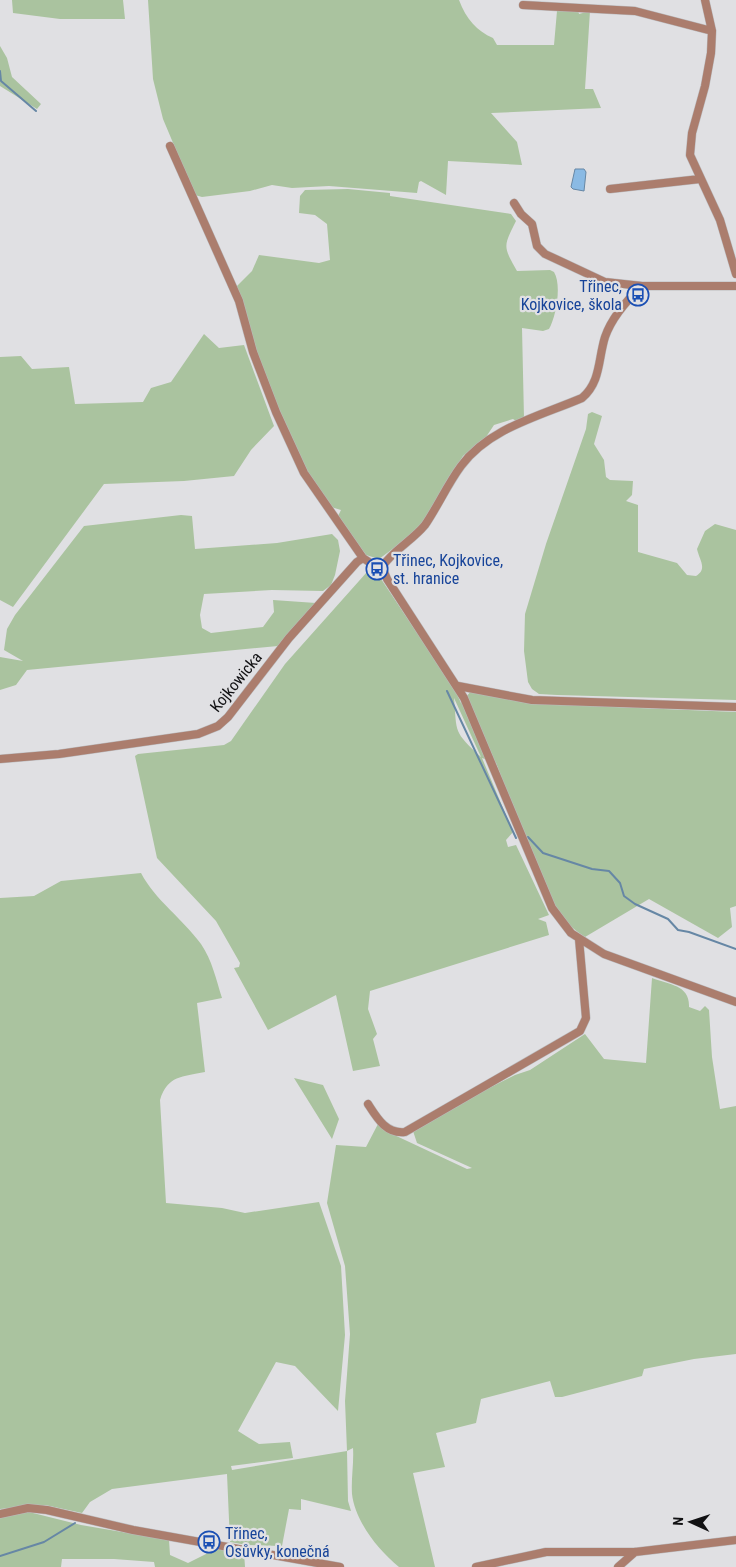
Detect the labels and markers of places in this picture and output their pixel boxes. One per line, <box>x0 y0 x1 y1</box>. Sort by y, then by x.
place label: Třinec, Kojkovice, škola <box>521 277 622 314</box>
bus stop icon: Třinec, Kojkovice, škola <box>626 283 650 307</box>
place label: Třinec, Kojkovice, st. hranice <box>393 551 503 588</box>
bus stop icon: Třinec, Kojkovice, st. hranice <box>365 557 389 581</box>
place label: Třinec, Osůvky, konečná <box>225 1524 330 1561</box>
bus stop icon: Třinec, Osůvky, konečná <box>197 1530 221 1554</box>

